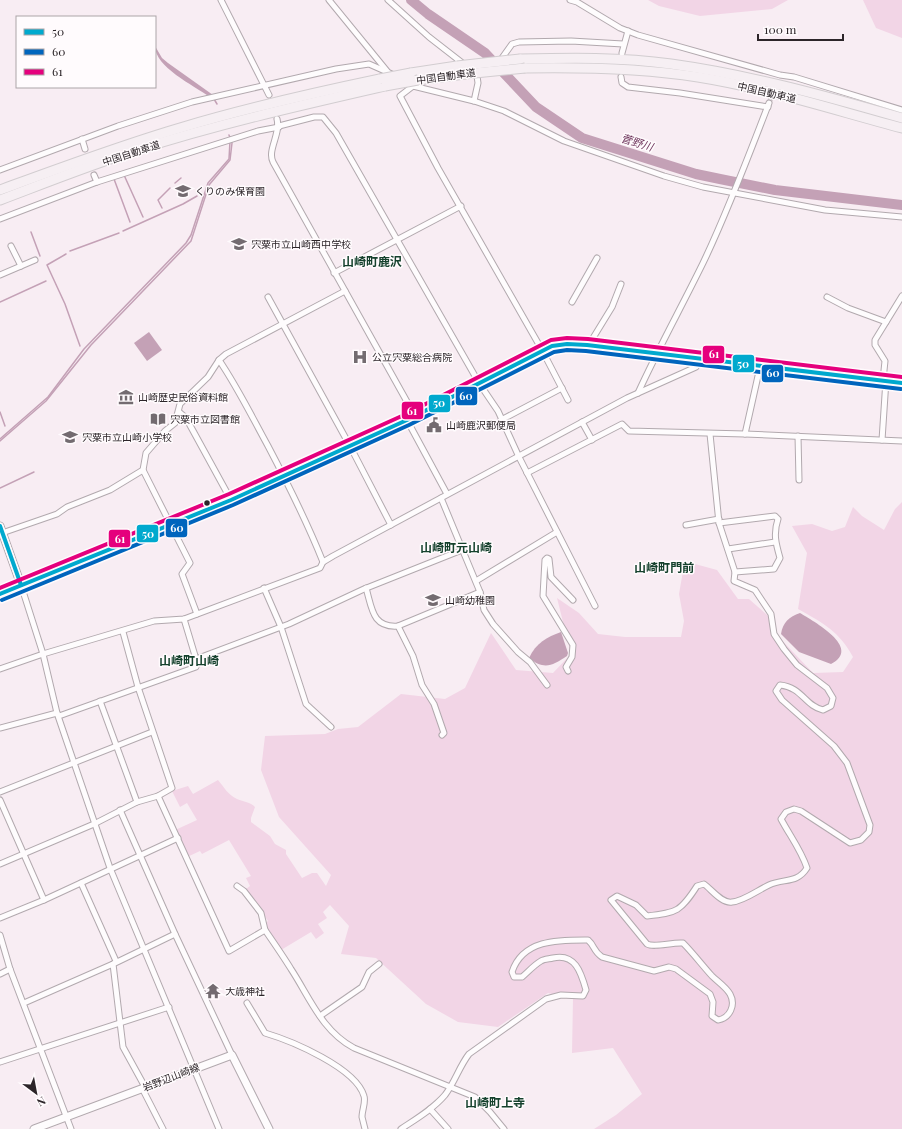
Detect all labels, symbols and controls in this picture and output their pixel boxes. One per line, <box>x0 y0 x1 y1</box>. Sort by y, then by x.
legend <box>16 16 156 88</box>
scale bar <box>758 16 843 42</box>
text: 100 m <box>764 21 797 37</box>
text: 50 <box>52 23 64 39</box>
text: 60 <box>52 43 65 59</box>
text: 61 <box>52 63 63 79</box>
street label: 中国自動車道 <box>415 65 477 87</box>
street label: 中国自動車道 <box>736 78 798 106</box>
water label: 菅野川 <box>619 130 656 154</box>
street label: 中国自動車道 <box>100 137 162 169</box>
school or university icon: くりのみ保育園 <box>174 182 192 200</box>
place label: くりのみ保育園 <box>195 184 265 198</box>
school or university icon: 宍粟市立山崎西中学校 <box>230 235 248 253</box>
place label: 宍粟市立山崎西中学校 <box>251 237 351 251</box>
district label: 山崎町鹿沢 <box>342 253 402 269</box>
line badge: 61 <box>702 345 725 364</box>
text: 61 <box>709 346 719 361</box>
hospital icon: 公立宍粟総合病院 <box>351 348 369 366</box>
place label: 公立宍粟総合病院 <box>372 350 452 364</box>
line badge: 50 <box>732 354 755 373</box>
text: 50 <box>737 356 749 371</box>
line badge: 60 <box>761 364 784 383</box>
text: 60 <box>766 365 780 380</box>
line badge: 60 <box>455 386 478 406</box>
museum icon: 山崎歴史民俗資料館 <box>117 388 135 406</box>
text: 60 <box>459 388 473 403</box>
place label: 山崎歴史民俗資料館 <box>138 390 228 404</box>
line badge: 50 <box>428 394 451 413</box>
text: 50 <box>433 395 445 410</box>
line badge: 61 <box>401 401 424 420</box>
text: 61 <box>407 403 417 418</box>
library icon: 宍粟市立図書館 <box>149 410 167 428</box>
place label: 宍粟市立図書館 <box>170 412 240 426</box>
public building icon: 山崎鹿沢郵便局 <box>425 416 443 434</box>
place label: 山崎鹿沢郵便局 <box>446 418 516 432</box>
school or university icon: 宍粟市立山崎小学校 <box>61 428 79 446</box>
place label: 宍粟市立山崎小学校 <box>82 430 172 444</box>
unlabelled marker <box>202 498 212 508</box>
line badge: 60 <box>165 518 188 538</box>
text: 60 <box>170 520 184 535</box>
line badge: 50 <box>136 524 159 543</box>
text: 50 <box>142 526 154 541</box>
line badge: 61 <box>108 529 131 548</box>
text: 61 <box>115 531 125 546</box>
district label: 山崎町元山崎 <box>420 539 492 555</box>
district label: 山崎町門前 <box>634 559 694 575</box>
school or university icon: 山崎幼稚園 <box>424 591 442 609</box>
place label: 山崎幼稚園 <box>445 593 495 607</box>
district label: 山崎町山崎 <box>159 652 219 668</box>
temple icon: 大歳神社 <box>204 982 222 1000</box>
place label: 大歳神社 <box>225 984 265 998</box>
street label: 岩野辺山崎線 <box>140 1060 202 1094</box>
north arrow <box>16 1073 56 1113</box>
text: N <box>34 1093 49 1110</box>
district label: 山崎町上寺 <box>465 1094 525 1110</box>

